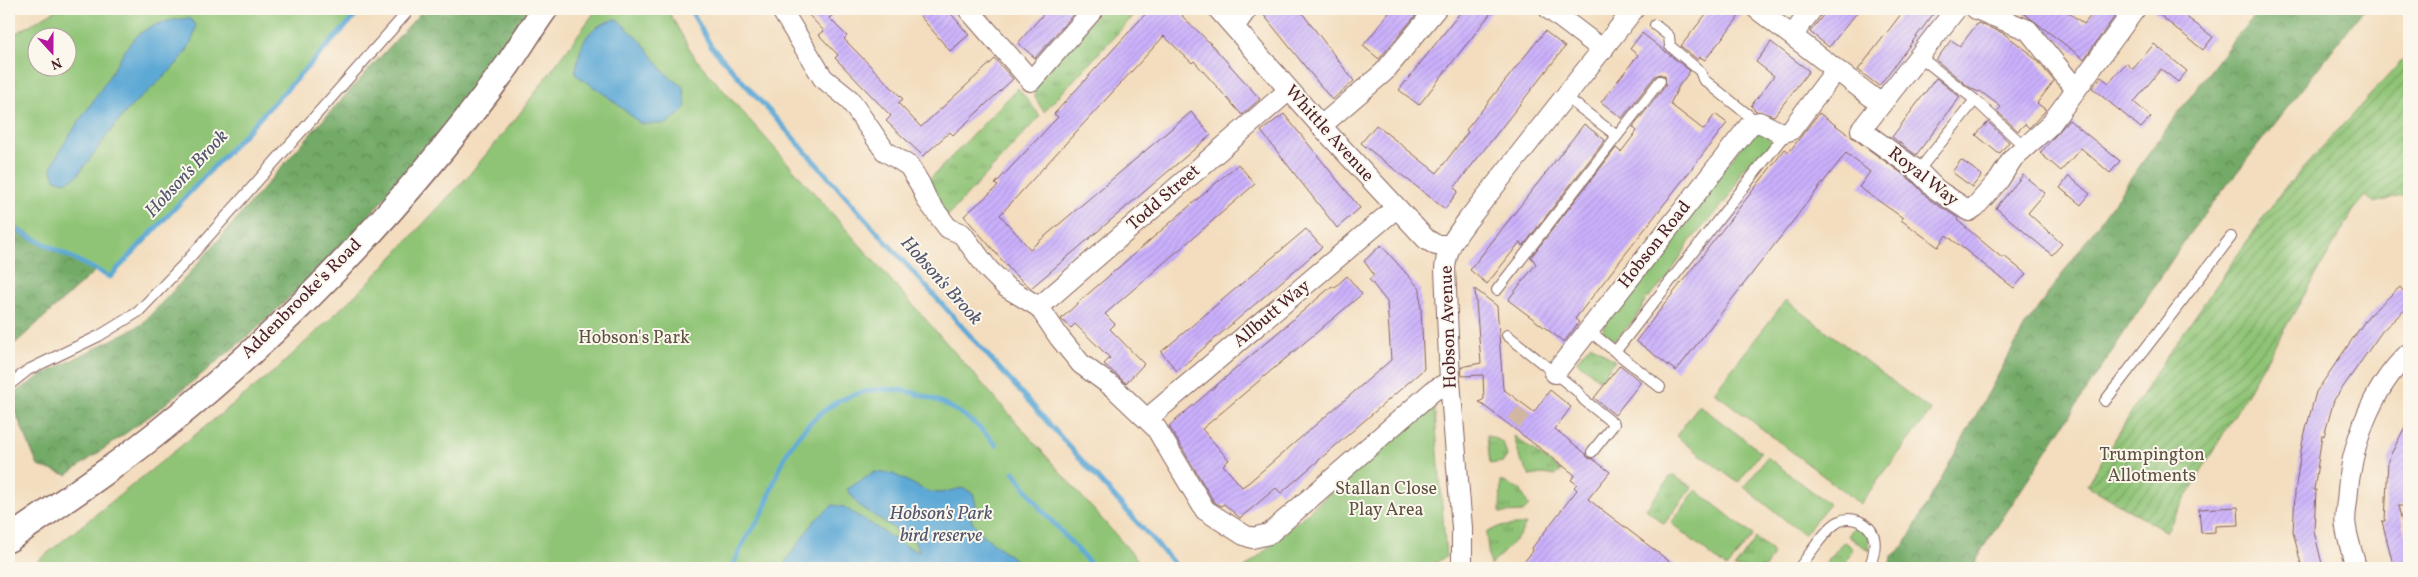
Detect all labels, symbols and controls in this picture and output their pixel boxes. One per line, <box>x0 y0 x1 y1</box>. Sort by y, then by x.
north arrow <box>28 28 78 78</box>
text: N <box>48 52 64 73</box>
street label: Whittle Avenue <box>1279 80 1379 188</box>
water label: Hobson's Brook <box>139 124 235 224</box>
street label: Royal Way <box>1882 141 1964 213</box>
street label: Todd Street <box>1122 159 1206 237</box>
street label: Hobson Road <box>1613 196 1697 294</box>
water label: Hobson's Brook <box>894 231 988 331</box>
street label: Addenbrooke's Road <box>236 233 368 365</box>
street label: Hobson Avenue <box>1434 265 1464 389</box>
street label: Allbutt Way <box>1228 274 1316 354</box>
park label: Hobson's Park <box>578 326 690 351</box>
park label: Trumpington Allotments <box>2099 443 2205 489</box>
park label: Stallan Close Play Area <box>1335 477 1437 523</box>
water label: Hobson's Park bird reserve <box>889 501 993 549</box>

